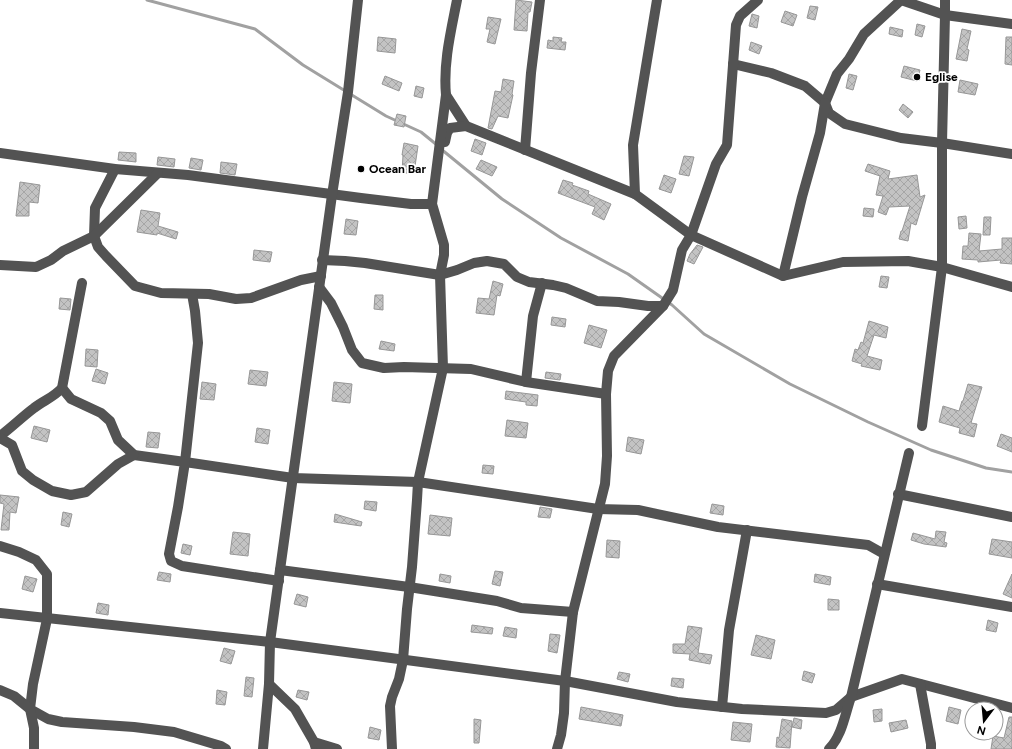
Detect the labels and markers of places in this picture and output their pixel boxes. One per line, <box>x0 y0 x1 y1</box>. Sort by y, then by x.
place label: Eglise <box>925 70 958 84</box>
marker: Eglise <box>912 72 922 82</box>
place label: Ocean Bar <box>369 162 426 176</box>
marker: Ocean Bar <box>356 164 366 174</box>

